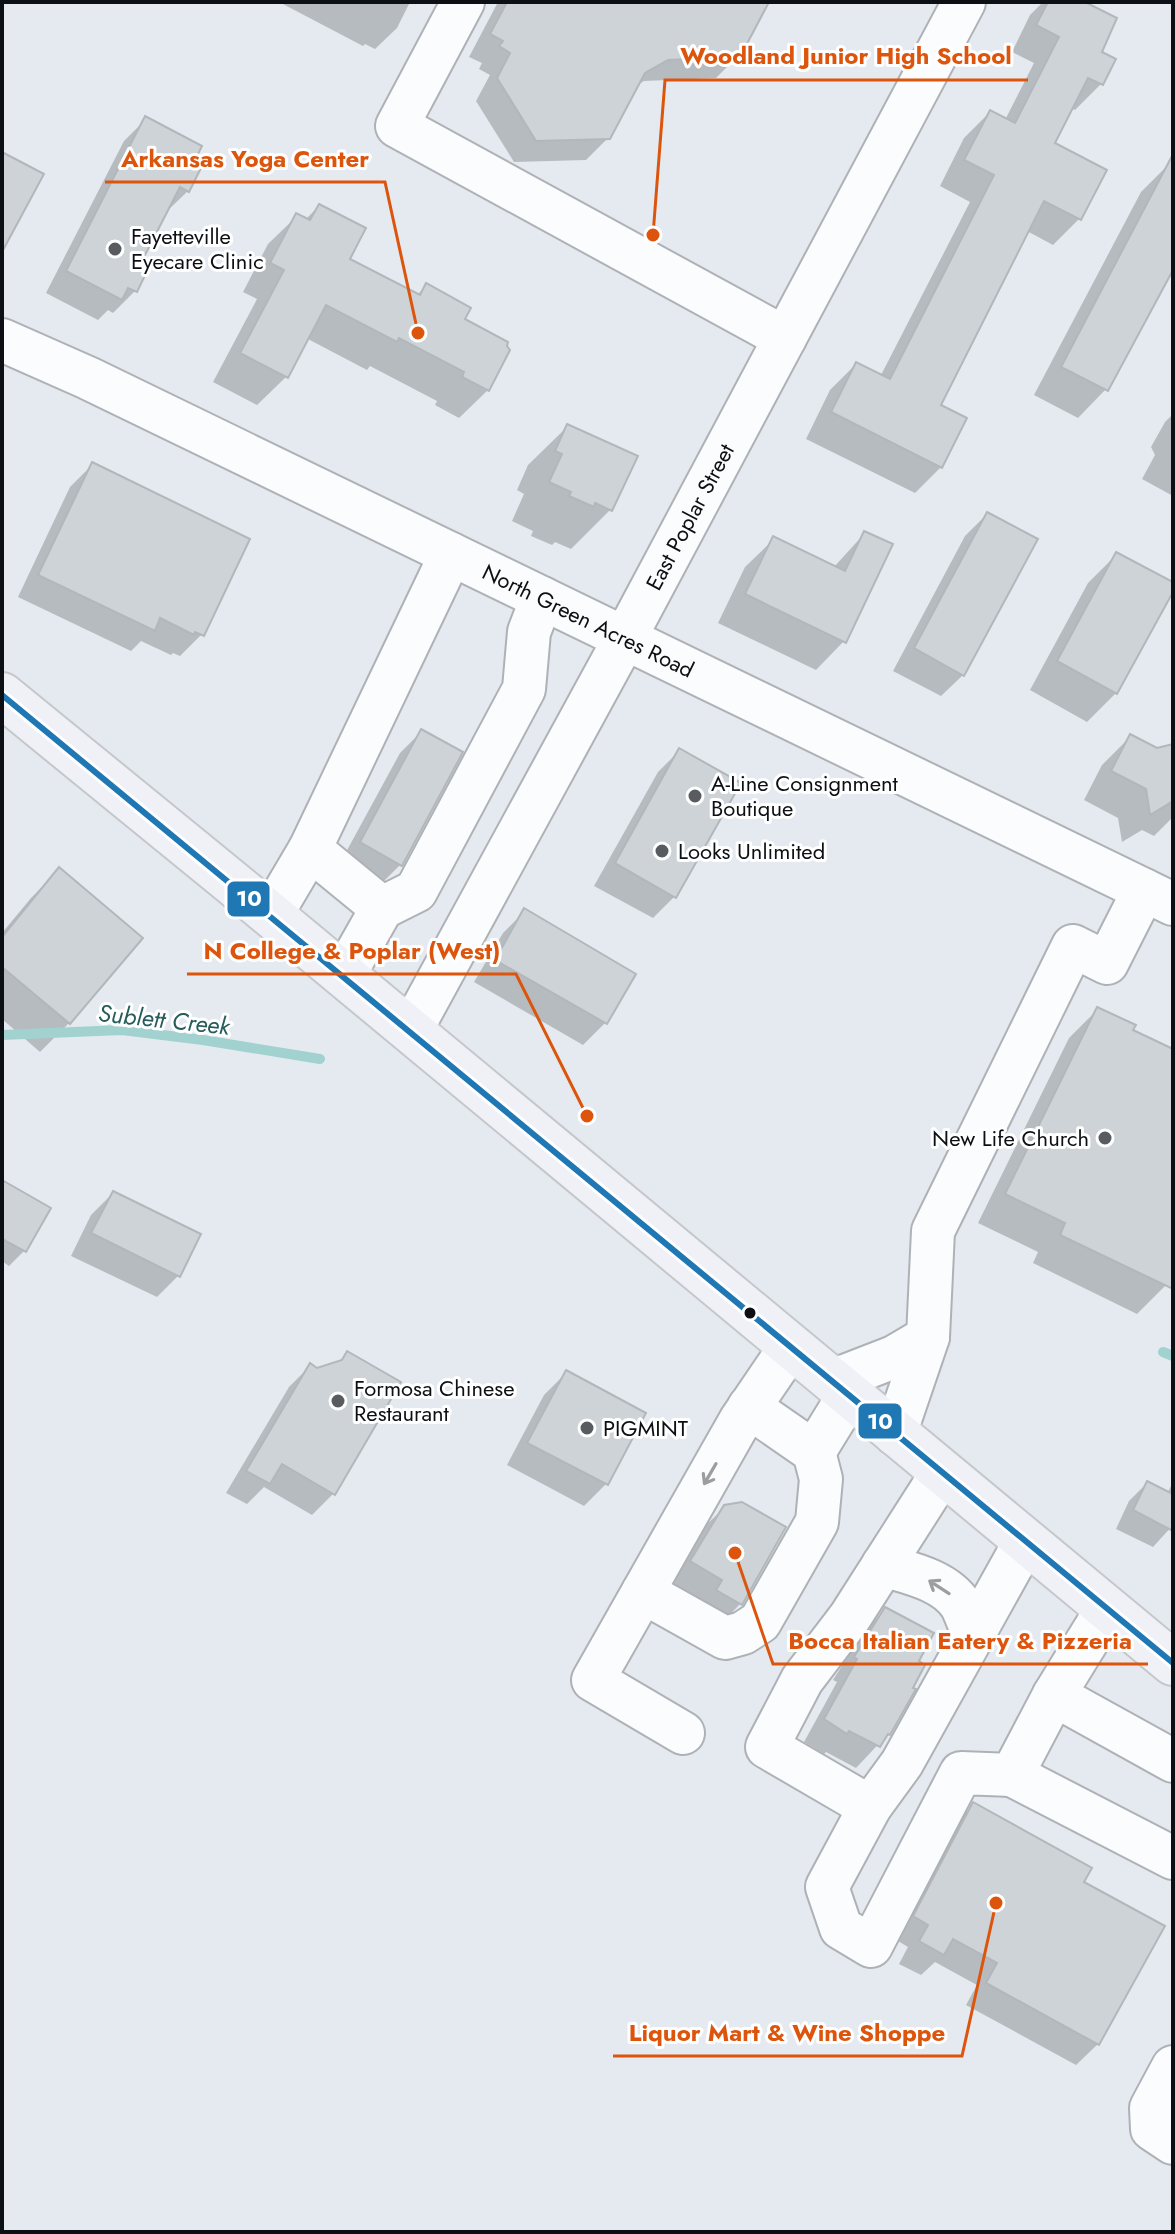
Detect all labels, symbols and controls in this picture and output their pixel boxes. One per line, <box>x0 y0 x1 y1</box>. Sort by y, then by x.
callout: Woodland Junior High School <box>665 32 1028 80</box>
text: Woodland Junior High School <box>680 38 1012 73</box>
callout: Arkansas Yoga Center <box>105 134 385 182</box>
text: Arkansas Yoga Center <box>120 141 369 176</box>
place label: Fayetteville Eyecare Clinic <box>131 220 264 277</box>
marker: Fayetteville Eyecare Clinic <box>106 240 124 258</box>
street label: East Poplar Street <box>637 437 742 596</box>
street label: North Green Acres Road <box>477 556 700 685</box>
place label: A-Line Consignment Boutique <box>711 767 899 824</box>
marker: A-Line Consignment Boutique <box>686 787 704 805</box>
place label: Looks Unlimited <box>678 835 825 867</box>
marker: Looks Unlimited <box>653 842 671 860</box>
line badge: 10 <box>226 880 271 918</box>
text: 10 <box>236 882 262 914</box>
callout: N College & Poplar (West) <box>187 926 516 974</box>
text: N College & Poplar (West) <box>204 933 500 968</box>
water label: Sublett Creek <box>97 995 233 1044</box>
place label: New Life Church <box>932 1122 1089 1154</box>
marker: New Life Church <box>1096 1129 1114 1147</box>
unlabelled marker <box>742 1305 758 1321</box>
place label: Formosa Chinese Restaurant <box>354 1372 515 1429</box>
marker: Formosa Chinese Restaurant <box>329 1392 347 1410</box>
line badge: 10 <box>857 1402 903 1440</box>
text: 10 <box>867 1405 893 1437</box>
place label: PIGMINT <box>603 1412 689 1444</box>
marker: PIGMINT <box>578 1419 596 1437</box>
one-way arrow <box>702 1462 718 1485</box>
one-way arrow <box>928 1579 951 1595</box>
callout: Bocca Italian Eatery & Pizzeria <box>773 1616 1148 1664</box>
text: Bocca Italian Eatery & Pizzeria <box>788 1623 1132 1658</box>
callout: Liquor Mart & Wine Shoppe <box>613 2008 962 2056</box>
text: Liquor Mart & Wine Shoppe <box>629 2015 945 2050</box>

